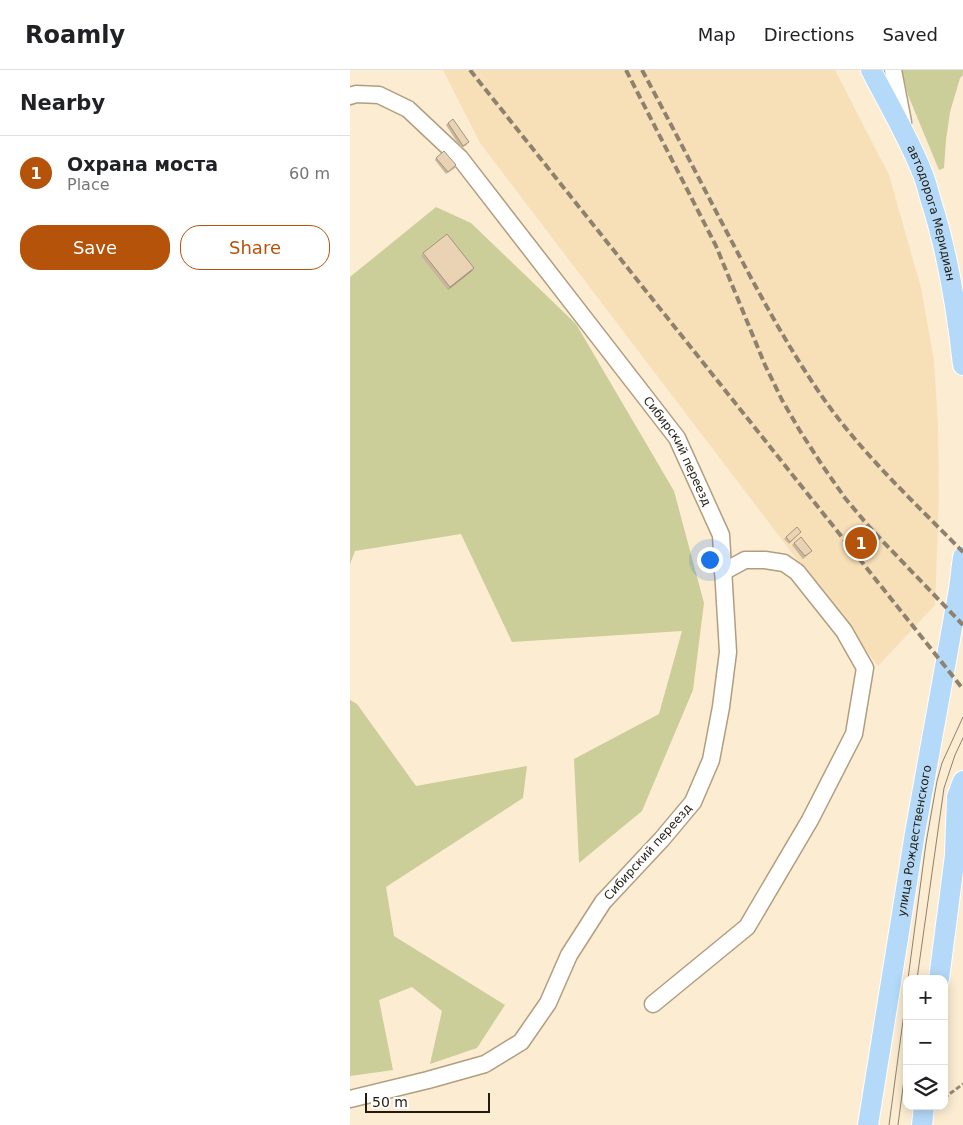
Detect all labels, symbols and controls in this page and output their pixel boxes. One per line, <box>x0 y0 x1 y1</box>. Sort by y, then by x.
text: Roamly <box>25 21 125 49</box>
text: Map <box>698 24 736 45</box>
text: Directions <box>764 24 854 45</box>
text: Saved <box>882 24 938 45</box>
text: Nearby <box>20 91 105 115</box>
street label: автодорога Меридиан <box>904 143 958 282</box>
text: Охрана моста <box>67 153 218 175</box>
text: 1 <box>30 164 42 183</box>
text: 60 m <box>289 164 330 183</box>
text: Place <box>67 175 110 194</box>
button: Save <box>20 225 170 270</box>
button: Share <box>180 225 330 270</box>
street label: Сибирский переезд <box>640 394 714 508</box>
pin: 1 <box>845 524 877 562</box>
your location <box>697 547 723 573</box>
street label: улица Рождественского <box>895 764 934 918</box>
street label: Сибирский переезд <box>601 801 695 903</box>
map controls <box>903 975 948 1110</box>
button: + <box>903 975 948 1020</box>
button: − <box>903 1020 948 1065</box>
button: layers <box>903 1065 948 1110</box>
scale bar <box>365 1090 490 1113</box>
text: 50 m <box>372 1094 408 1110</box>

